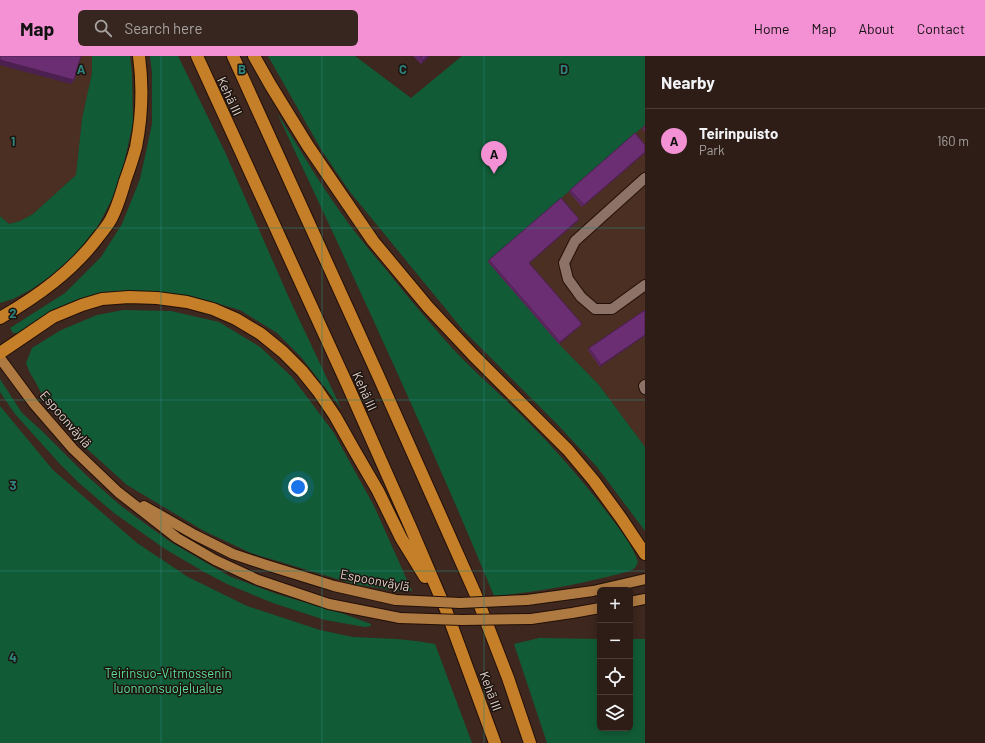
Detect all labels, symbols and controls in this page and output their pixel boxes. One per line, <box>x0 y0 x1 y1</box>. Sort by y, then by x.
search box <box>78 10 358 46</box>
text: Map <box>20 17 54 40</box>
icon: search <box>92 17 114 39</box>
text: Search here <box>124 19 202 37</box>
text: Home <box>754 20 790 37</box>
text: Map <box>812 20 836 37</box>
text: About <box>858 20 895 37</box>
text: Contact <box>917 20 965 37</box>
text: A <box>77 61 86 77</box>
text: B <box>238 61 246 77</box>
text: C <box>399 61 407 77</box>
text: D <box>560 61 568 77</box>
text: Nearby <box>661 72 715 92</box>
street label: Kehä III <box>214 74 246 118</box>
text: Teirinpuisto <box>699 124 778 142</box>
text: 1 <box>11 133 15 149</box>
text: A <box>670 133 678 149</box>
text: 160 m <box>937 133 969 149</box>
pin: A <box>481 141 507 174</box>
text: Park <box>699 142 725 158</box>
text: 2 <box>9 305 17 321</box>
street label: Kehä III <box>349 369 381 413</box>
street label: Espoonväylä <box>37 387 95 451</box>
text: 3 <box>9 477 17 493</box>
your location <box>288 477 308 497</box>
street label: Espoonväylä <box>339 565 411 595</box>
map controls <box>597 587 633 731</box>
button: + <box>597 587 633 623</box>
button: − <box>597 623 633 659</box>
text: 4 <box>9 649 17 665</box>
button: locate <box>597 659 633 695</box>
park label: Teirinsuo-Vitmossenin luonnonsuojelualue <box>104 665 232 696</box>
street label: Kehä III <box>476 669 506 713</box>
button: layers <box>597 695 633 731</box>

